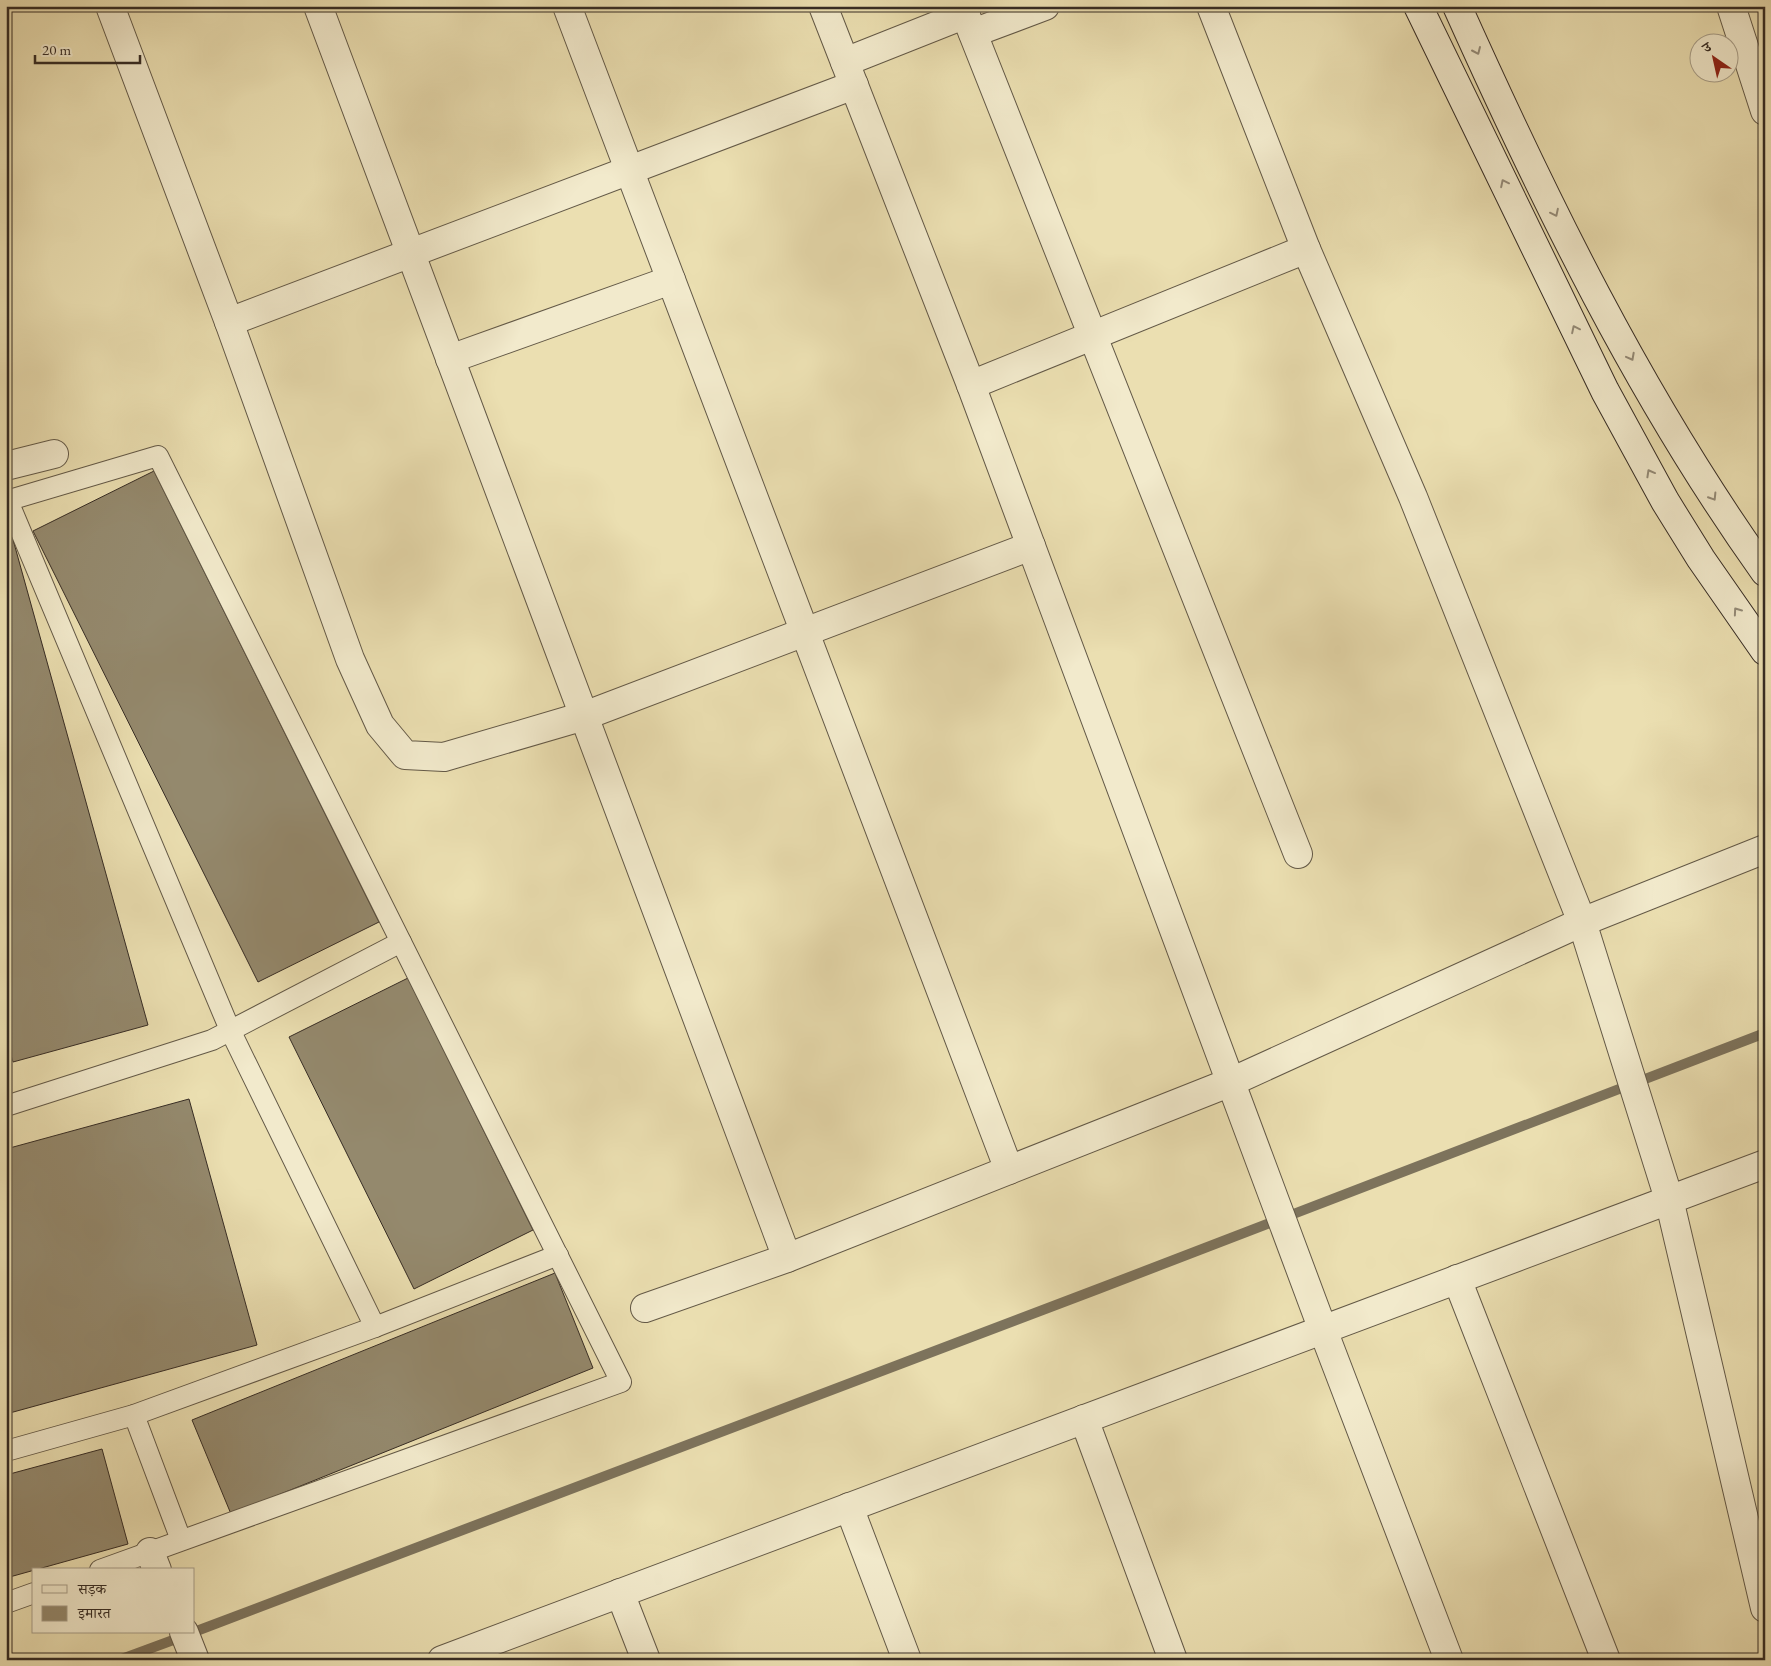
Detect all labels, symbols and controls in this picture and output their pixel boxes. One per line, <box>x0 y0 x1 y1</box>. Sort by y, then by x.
scale bar <box>35 32 140 64</box>
north arrow <box>1688 32 1738 82</box>
text: उ <box>1698 37 1715 57</box>
text: 20 m <box>42 40 71 59</box>
one-way arrow <box>1471 46 1481 55</box>
one-way arrow <box>1500 180 1510 189</box>
one-way arrow <box>1549 208 1559 217</box>
one-way arrow <box>1571 326 1581 335</box>
one-way arrow <box>1624 351 1634 360</box>
one-way arrow <box>1646 470 1656 479</box>
one-way arrow <box>1706 492 1716 501</box>
one-way arrow <box>1734 607 1743 616</box>
legend <box>32 1568 195 1634</box>
text: सड़क <box>77 1579 107 1598</box>
text: इमारत <box>77 1603 112 1622</box>

